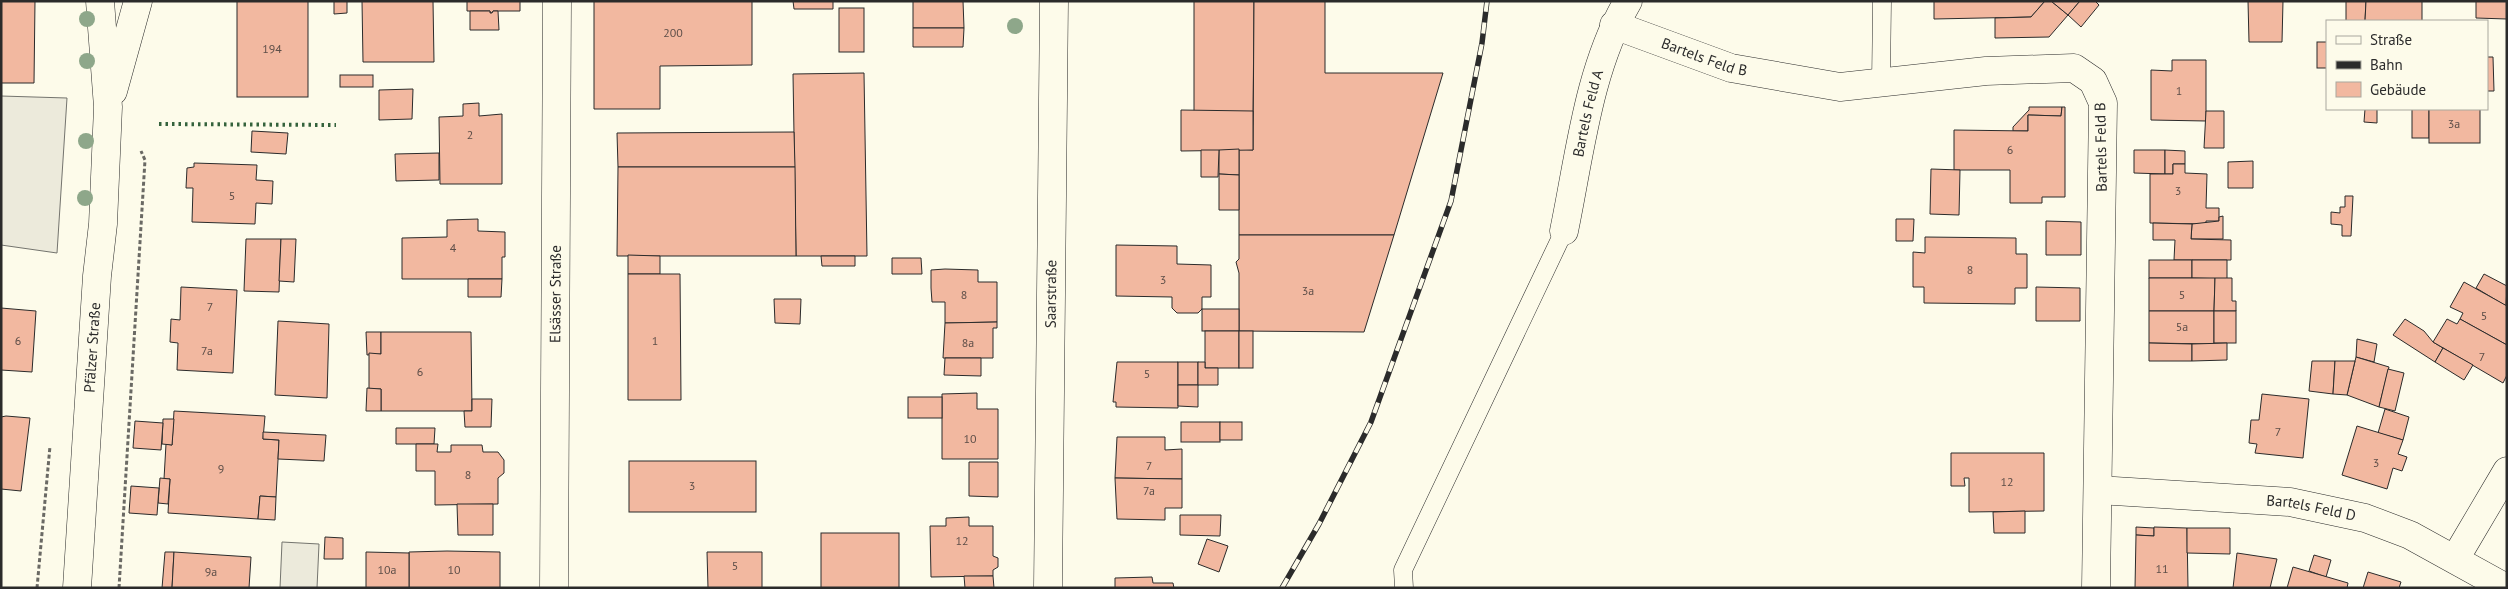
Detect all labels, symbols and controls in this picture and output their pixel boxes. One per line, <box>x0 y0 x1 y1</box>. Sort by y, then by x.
legend <box>2326 20 2488 110</box>
house number: 200 <box>663 25 683 40</box>
text: Straße <box>2370 30 2412 49</box>
street label: Bartels Feld B <box>1659 33 1749 80</box>
house number: 194 <box>262 41 282 56</box>
text: Bahn <box>2370 55 2403 74</box>
street label: Bartels Feld A <box>1568 67 1607 159</box>
text: Gebäude <box>2370 80 2426 99</box>
house number: 1 <box>2176 83 2182 98</box>
street label: Bartels Feld B <box>2090 102 2111 192</box>
house number: 3a <box>2448 116 2460 131</box>
house number: 2 <box>467 127 473 142</box>
house number: 6 <box>2007 142 2013 157</box>
house number: 3 <box>2175 183 2181 198</box>
house number: 5 <box>229 188 235 203</box>
house number: 4 <box>450 240 457 255</box>
street label: Elsässer Straße <box>545 245 565 343</box>
street label: Saarstraße <box>1041 260 1060 328</box>
house number: 8 <box>1967 262 1973 277</box>
house number: 3 <box>1160 272 1166 287</box>
house number: 3a <box>1302 283 1314 298</box>
house number: 8 <box>961 287 967 302</box>
house number: 5 <box>2179 287 2185 302</box>
house number: 7 <box>207 299 213 314</box>
street label: Pfälzer Straße <box>80 302 104 393</box>
house number: 5 <box>2481 308 2487 323</box>
house number: 5a <box>2176 319 2188 334</box>
house number: 6 <box>15 333 21 348</box>
house number: 1 <box>652 333 658 348</box>
house number: 8a <box>962 335 974 350</box>
house number: 7a <box>201 343 213 358</box>
house number: 7 <box>2479 349 2485 364</box>
house number: 6 <box>417 364 423 379</box>
house number: 5 <box>1144 366 1150 381</box>
house number: 7 <box>2275 424 2281 439</box>
house number: 10 <box>963 431 977 446</box>
house number: 3 <box>2373 455 2379 470</box>
house number: 7 <box>1146 458 1152 473</box>
house number: 9 <box>218 461 224 476</box>
house number: 8 <box>465 467 471 482</box>
house number: 12 <box>2000 474 2014 489</box>
house number: 3 <box>689 478 695 493</box>
house number: 7a <box>1143 483 1155 498</box>
street label: Bartels Feld D <box>2266 491 2358 525</box>
house number: 12 <box>955 533 969 548</box>
house number: 5 <box>732 558 738 573</box>
house number: 11 <box>2155 561 2169 576</box>
house number: 10a <box>377 562 397 577</box>
house number: 10 <box>447 562 461 577</box>
house number: 9a <box>205 564 217 579</box>

